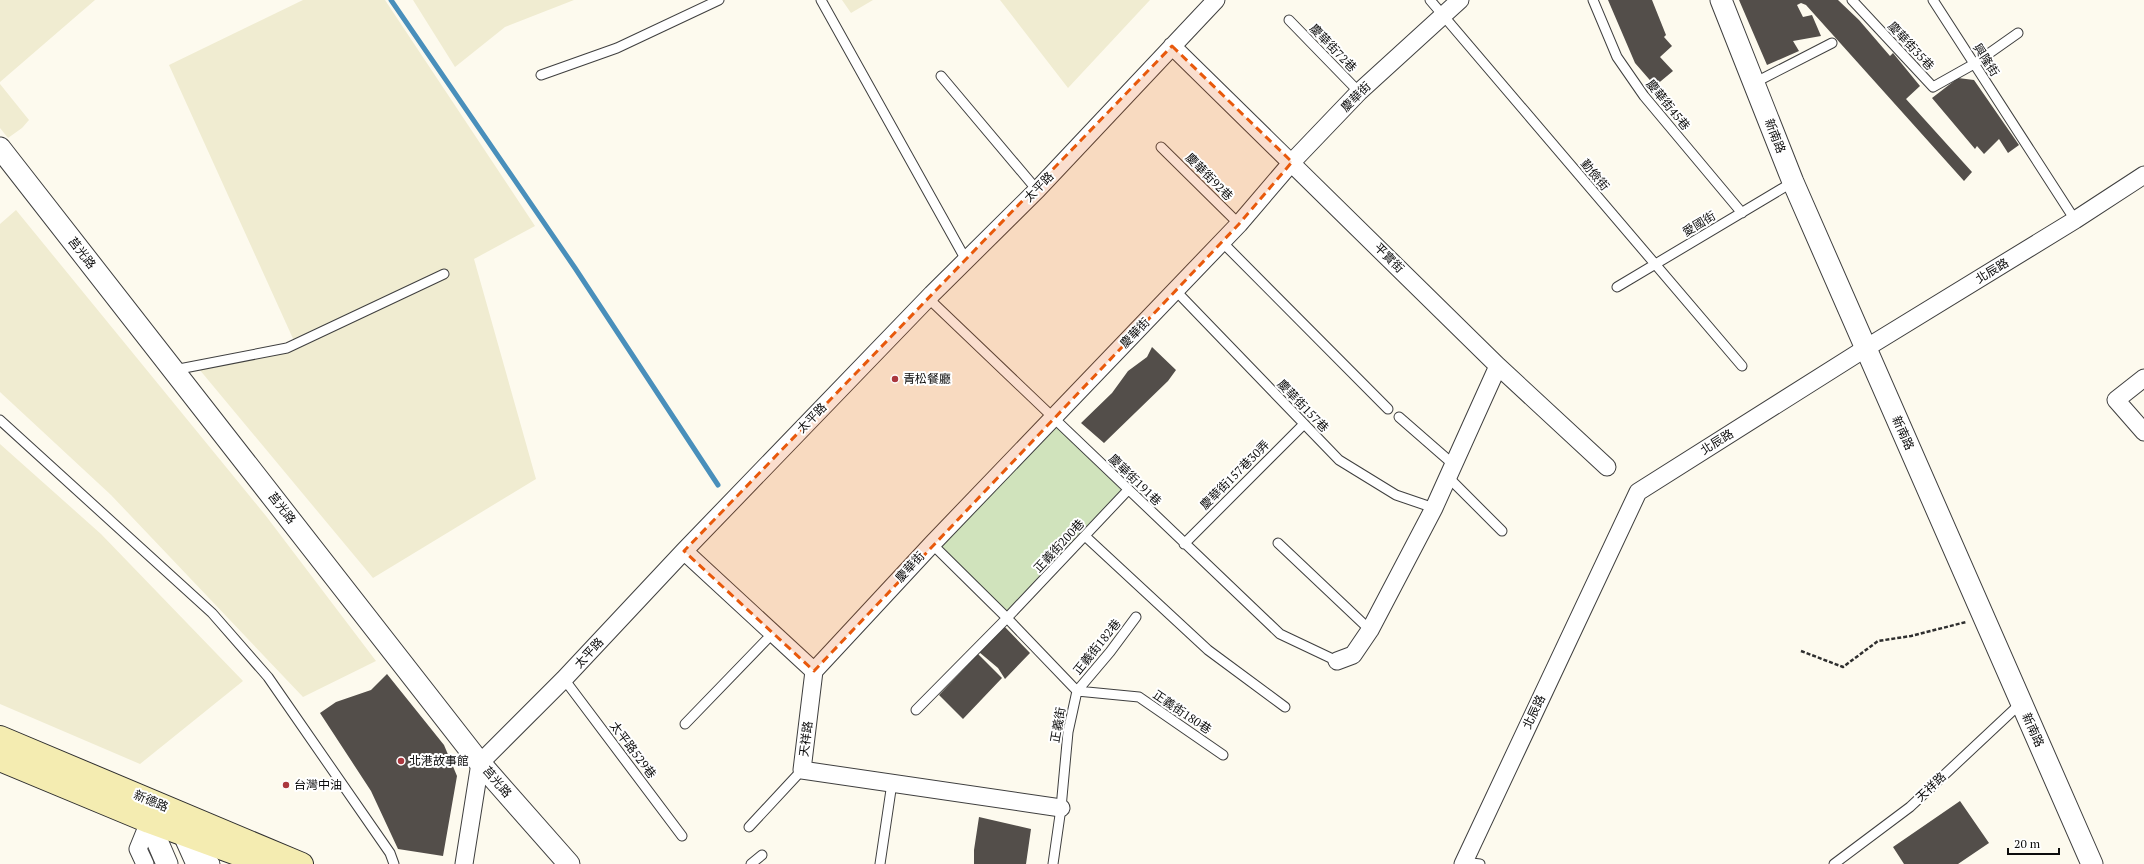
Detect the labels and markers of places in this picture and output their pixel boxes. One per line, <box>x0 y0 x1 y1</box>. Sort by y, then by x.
place label: 青松餐廳 <box>903 371 951 386</box>
marker: 青松餐廳 <box>890 374 900 384</box>
place label: 北港故事館 <box>409 753 469 768</box>
marker: 北港故事館 <box>396 756 406 766</box>
place label: 台灣中油 <box>294 777 342 792</box>
marker: 台灣中油 <box>281 780 291 790</box>

